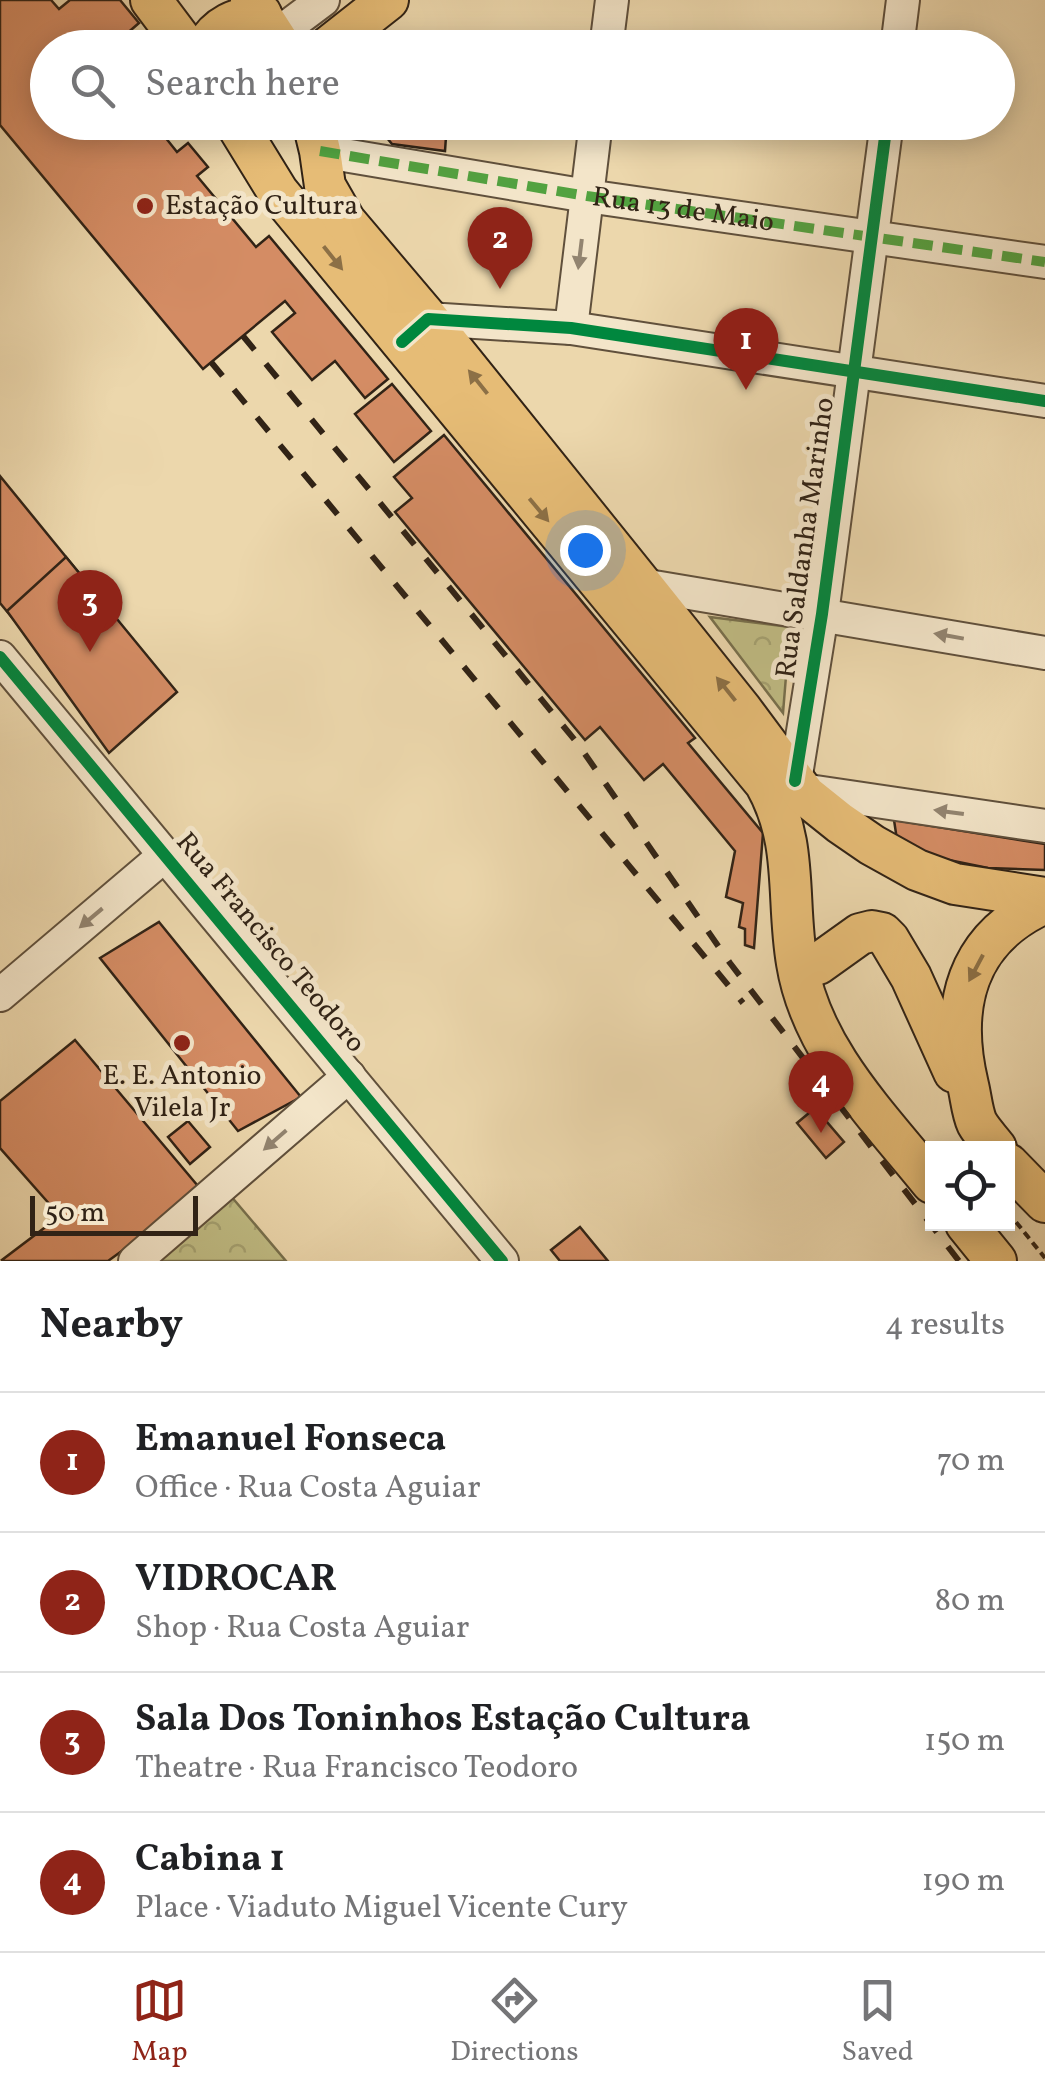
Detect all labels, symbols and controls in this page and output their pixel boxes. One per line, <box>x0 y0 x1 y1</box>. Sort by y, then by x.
search box <box>30 30 1015 140</box>
icon: search <box>65 58 120 113</box>
text: Search here <box>145 59 340 112</box>
street label: Rua 13 de Maio <box>590 177 777 242</box>
place label: Estação Cultura <box>165 187 358 226</box>
marker: Estação Cultura <box>134 195 156 217</box>
pin: 2 <box>468 206 532 289</box>
one-way arrow <box>572 239 588 270</box>
one-way arrow <box>321 246 343 271</box>
pin: 1 <box>714 308 778 390</box>
one-way arrow <box>467 369 489 395</box>
street label: Rua Saldanha Marinho <box>767 395 845 681</box>
one-way arrow <box>527 497 549 522</box>
your location <box>560 525 611 576</box>
pin: 3 <box>58 570 122 652</box>
one-way arrow <box>933 628 964 643</box>
one-way arrow <box>716 677 737 702</box>
one-way arrow <box>932 803 964 819</box>
street label: Rua Francisco Teodoro <box>166 824 374 1062</box>
one-way arrow <box>78 907 103 928</box>
one-way arrow <box>968 954 986 982</box>
marker: E. E. Antonio Vilela Jr <box>171 1032 193 1054</box>
pin: 4 <box>788 1050 854 1133</box>
place label: E. E. Antonio Vilela Jr <box>103 1057 262 1128</box>
one-way arrow <box>263 1129 288 1151</box>
map controls <box>925 1141 1015 1231</box>
button: locate <box>925 1141 1015 1231</box>
scale bar <box>30 1191 198 1236</box>
text: 50 m <box>45 1194 105 1233</box>
text: Nearby <box>40 1297 183 1356</box>
text: 4 results <box>885 1304 1005 1348</box>
text: Emanuel Fonseca <box>135 1414 446 1467</box>
text: 1 <box>66 1440 79 1484</box>
text: 70 m <box>937 1440 1005 1484</box>
text: Office · Rua Costa Aguiar <box>135 1467 481 1511</box>
text: VIDROCAR <box>135 1554 337 1607</box>
text: 2 <box>64 1580 81 1624</box>
text: 80 m <box>935 1580 1005 1624</box>
text: Shop · Rua Costa Aguiar <box>135 1607 470 1651</box>
text: Sala Dos Toninhos Estação Cultura <box>135 1694 751 1747</box>
text: 3 <box>64 1720 81 1764</box>
text: 150 m <box>924 1720 1005 1764</box>
text: Theatre · Rua Francisco Teodoro <box>135 1747 578 1791</box>
text: Cabina 1 <box>135 1834 285 1887</box>
text: 4 <box>63 1860 82 1904</box>
text: 190 m <box>921 1860 1005 1904</box>
text: Place · Viaduto Miguel Vicente Cury <box>135 1887 628 1931</box>
tab: Map <box>131 1973 187 2072</box>
tab: Directions <box>450 1973 579 2072</box>
tab: Saved <box>841 1973 914 2072</box>

